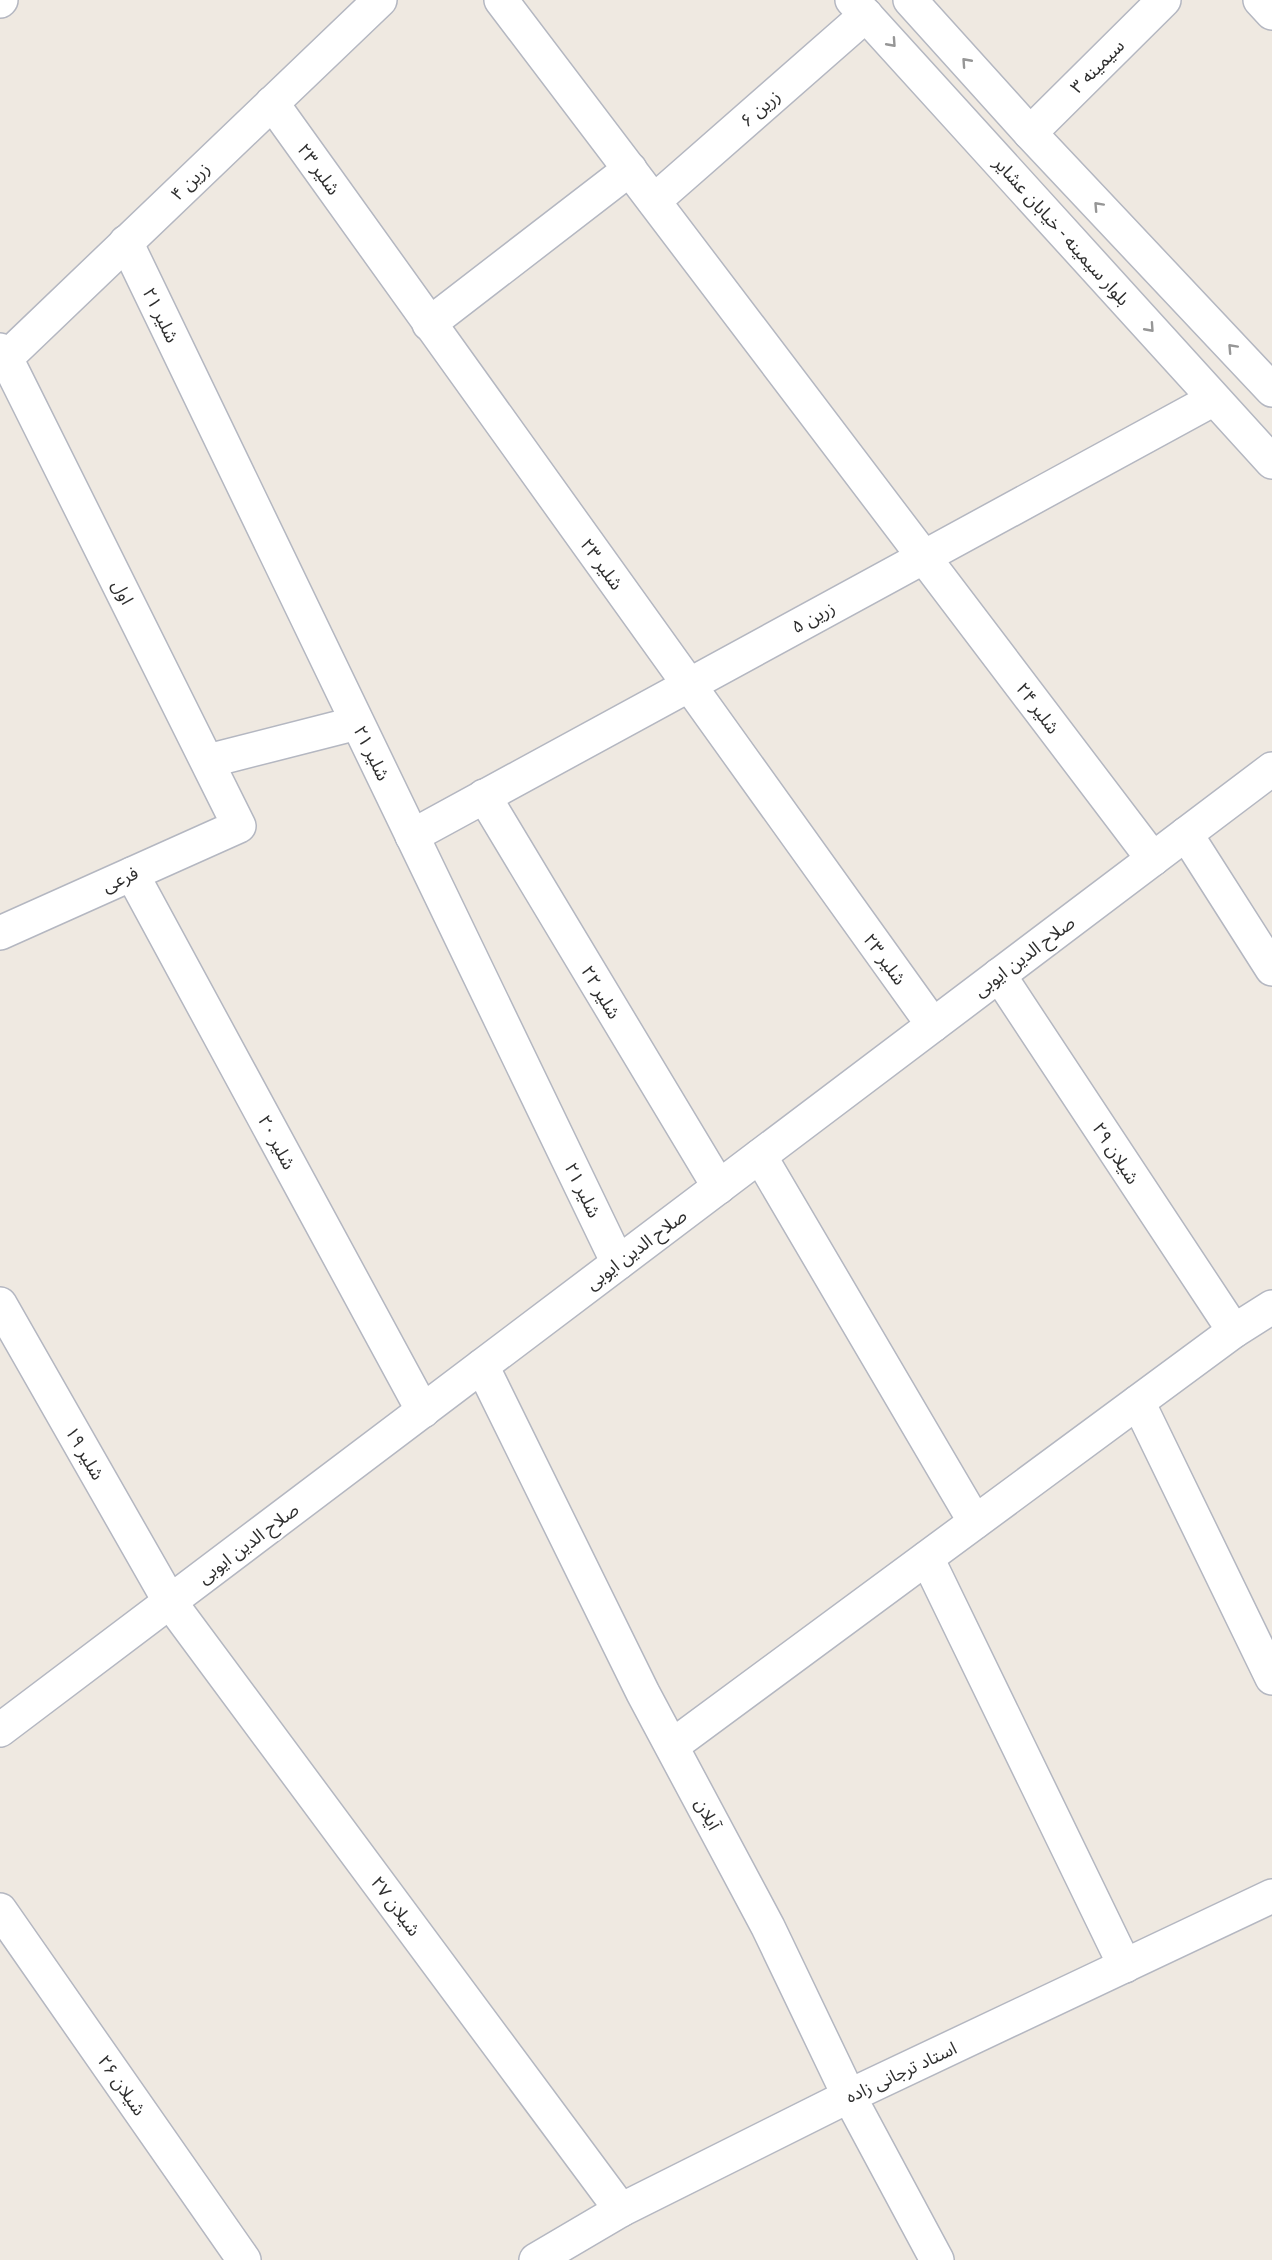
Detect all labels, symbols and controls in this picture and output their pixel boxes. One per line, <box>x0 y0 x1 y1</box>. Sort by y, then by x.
street label: سیمینه ۳ <box>1066 35 1128 97</box>
one-way arrow <box>885 37 896 47</box>
one-way arrow <box>962 59 973 69</box>
street label: زرین ۶ <box>736 85 785 132</box>
street label: شلیر ۲۳ <box>293 139 345 199</box>
street label: بلوار سیمینه - خیابان عشایر <box>988 152 1134 310</box>
street label: زرین ۴ <box>166 157 215 205</box>
one-way arrow <box>1095 202 1106 213</box>
street label: شلیر ۲۱ <box>138 284 183 346</box>
one-way arrow <box>1142 321 1153 332</box>
one-way arrow <box>1228 344 1239 354</box>
street label: شلیر ۲۳ <box>576 534 628 594</box>
street label: اول <box>107 576 138 608</box>
street label: زرین ۵ <box>788 597 839 638</box>
street label: شلیر ۲۴ <box>1011 678 1064 738</box>
street label: شلیر ۲۱ <box>349 722 394 784</box>
street label: فرعی <box>99 862 142 897</box>
street label: صلاح الدین ایوبی <box>969 911 1080 1003</box>
street label: شلیر ۲۳ <box>859 929 911 989</box>
street label: شلیر ۲۲ <box>576 962 625 1023</box>
street label: شلیر ۲۰ <box>253 1111 300 1173</box>
street label: شیلان ۲۹ <box>1088 1118 1144 1188</box>
street label: شلیر ۲۱ <box>560 1159 605 1221</box>
street label: صلاح الدین ایوبی <box>581 1204 692 1296</box>
street label: شلیر ۱۹ <box>60 1422 109 1484</box>
street label: صلاح الدین ایوبی <box>193 1498 304 1590</box>
street label: آیلان <box>690 1795 725 1834</box>
street label: شیلان ۲۷ <box>366 1872 425 1940</box>
street label: استاد ترجانی زاده <box>842 2037 960 2108</box>
street label: شیلان ۲۶ <box>93 2051 150 2120</box>

